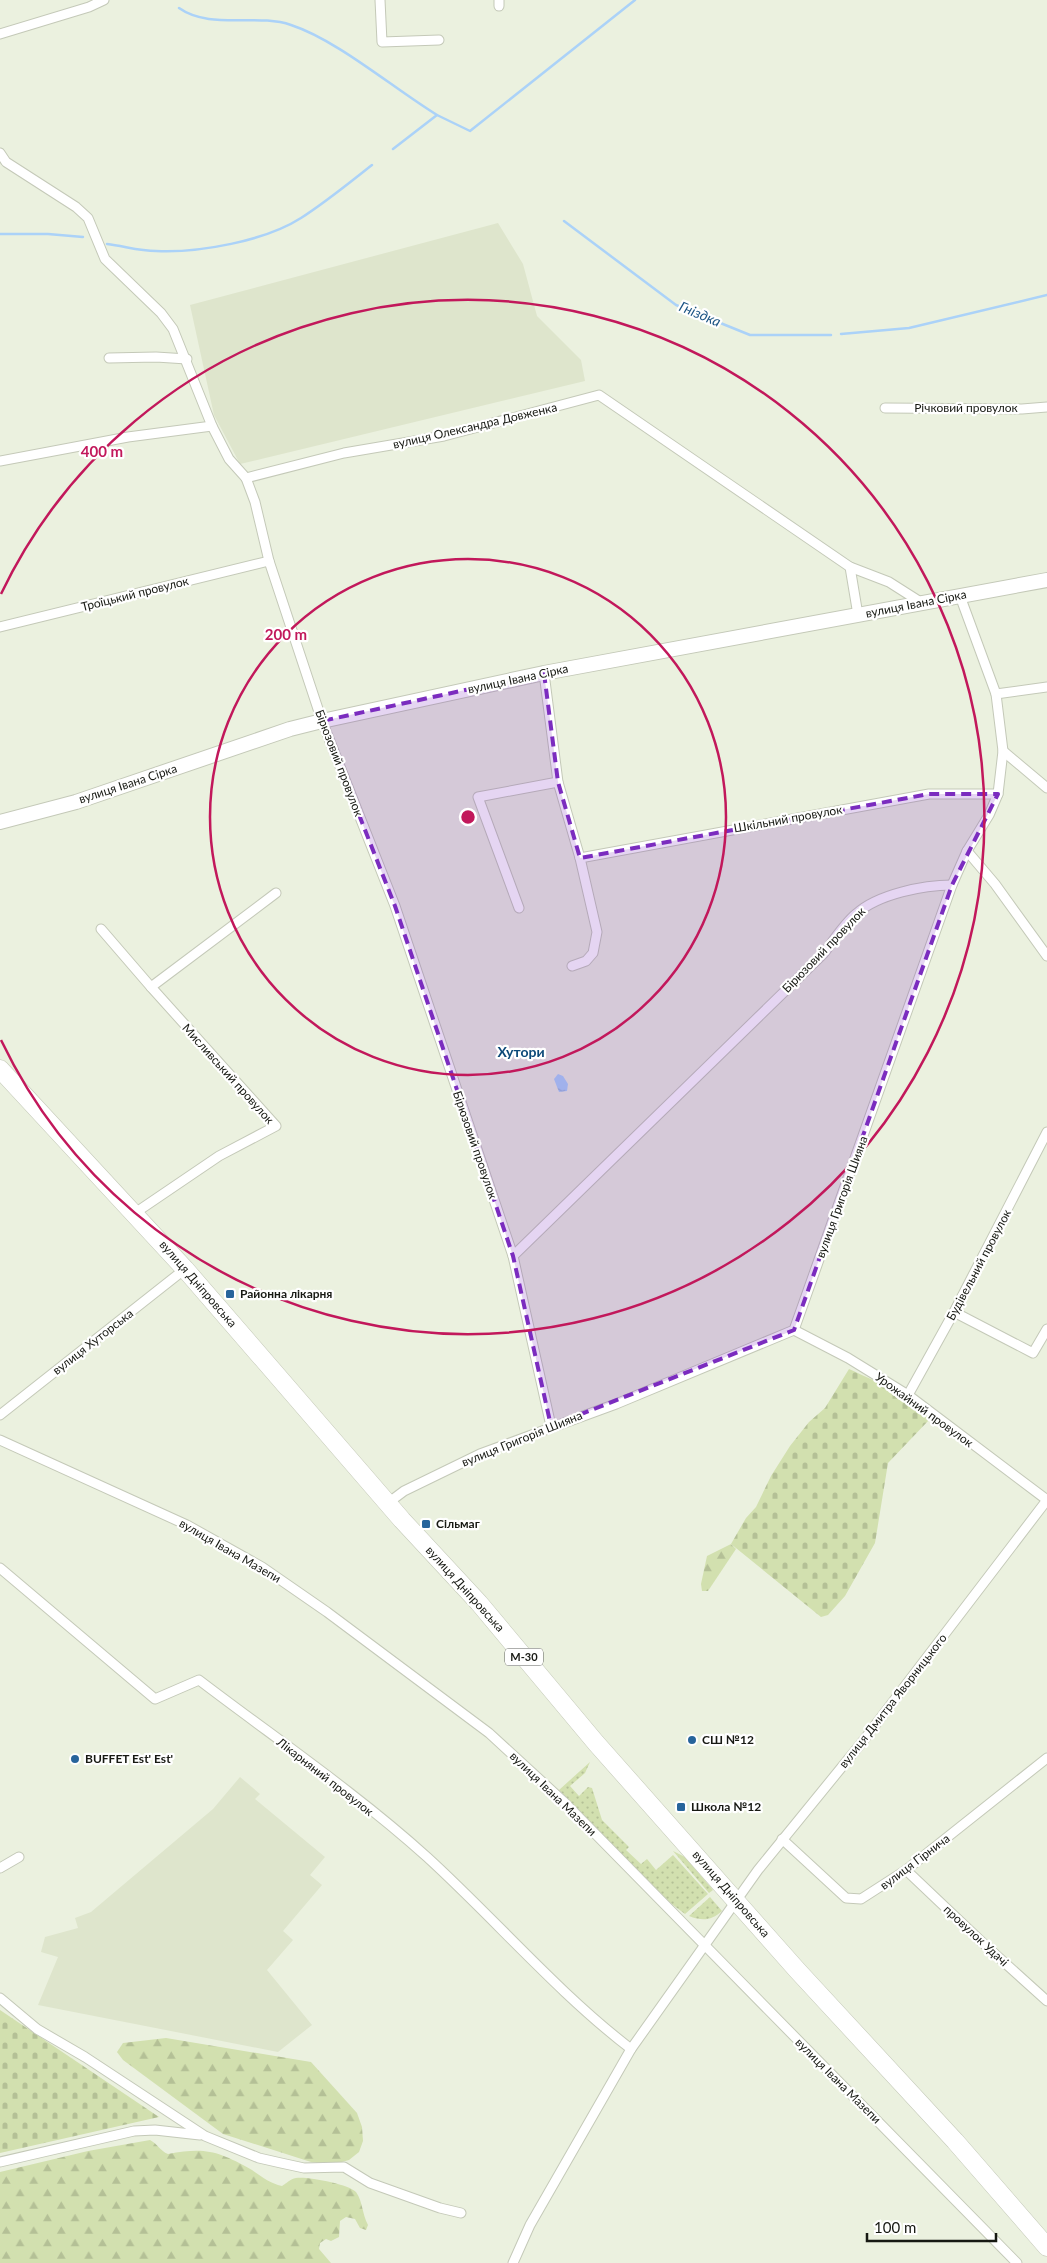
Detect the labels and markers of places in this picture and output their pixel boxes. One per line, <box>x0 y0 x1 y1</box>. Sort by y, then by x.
centre of rings <box>459 808 477 826</box>
place label: Районна лікарня <box>240 1286 332 1301</box>
marker: Районна лікарня <box>224 1288 236 1300</box>
place label: Сільмаг <box>436 1516 480 1531</box>
marker: Сільмаг <box>420 1518 432 1530</box>
place label: СШ №12 <box>702 1732 754 1747</box>
marker: СШ №12 <box>686 1734 698 1746</box>
place label: BUFFET Est' Est' <box>85 1751 173 1766</box>
marker: BUFFET Est' Est' <box>69 1753 81 1765</box>
place label: Школа №12 <box>691 1799 761 1814</box>
marker: Школа №12 <box>675 1801 687 1813</box>

